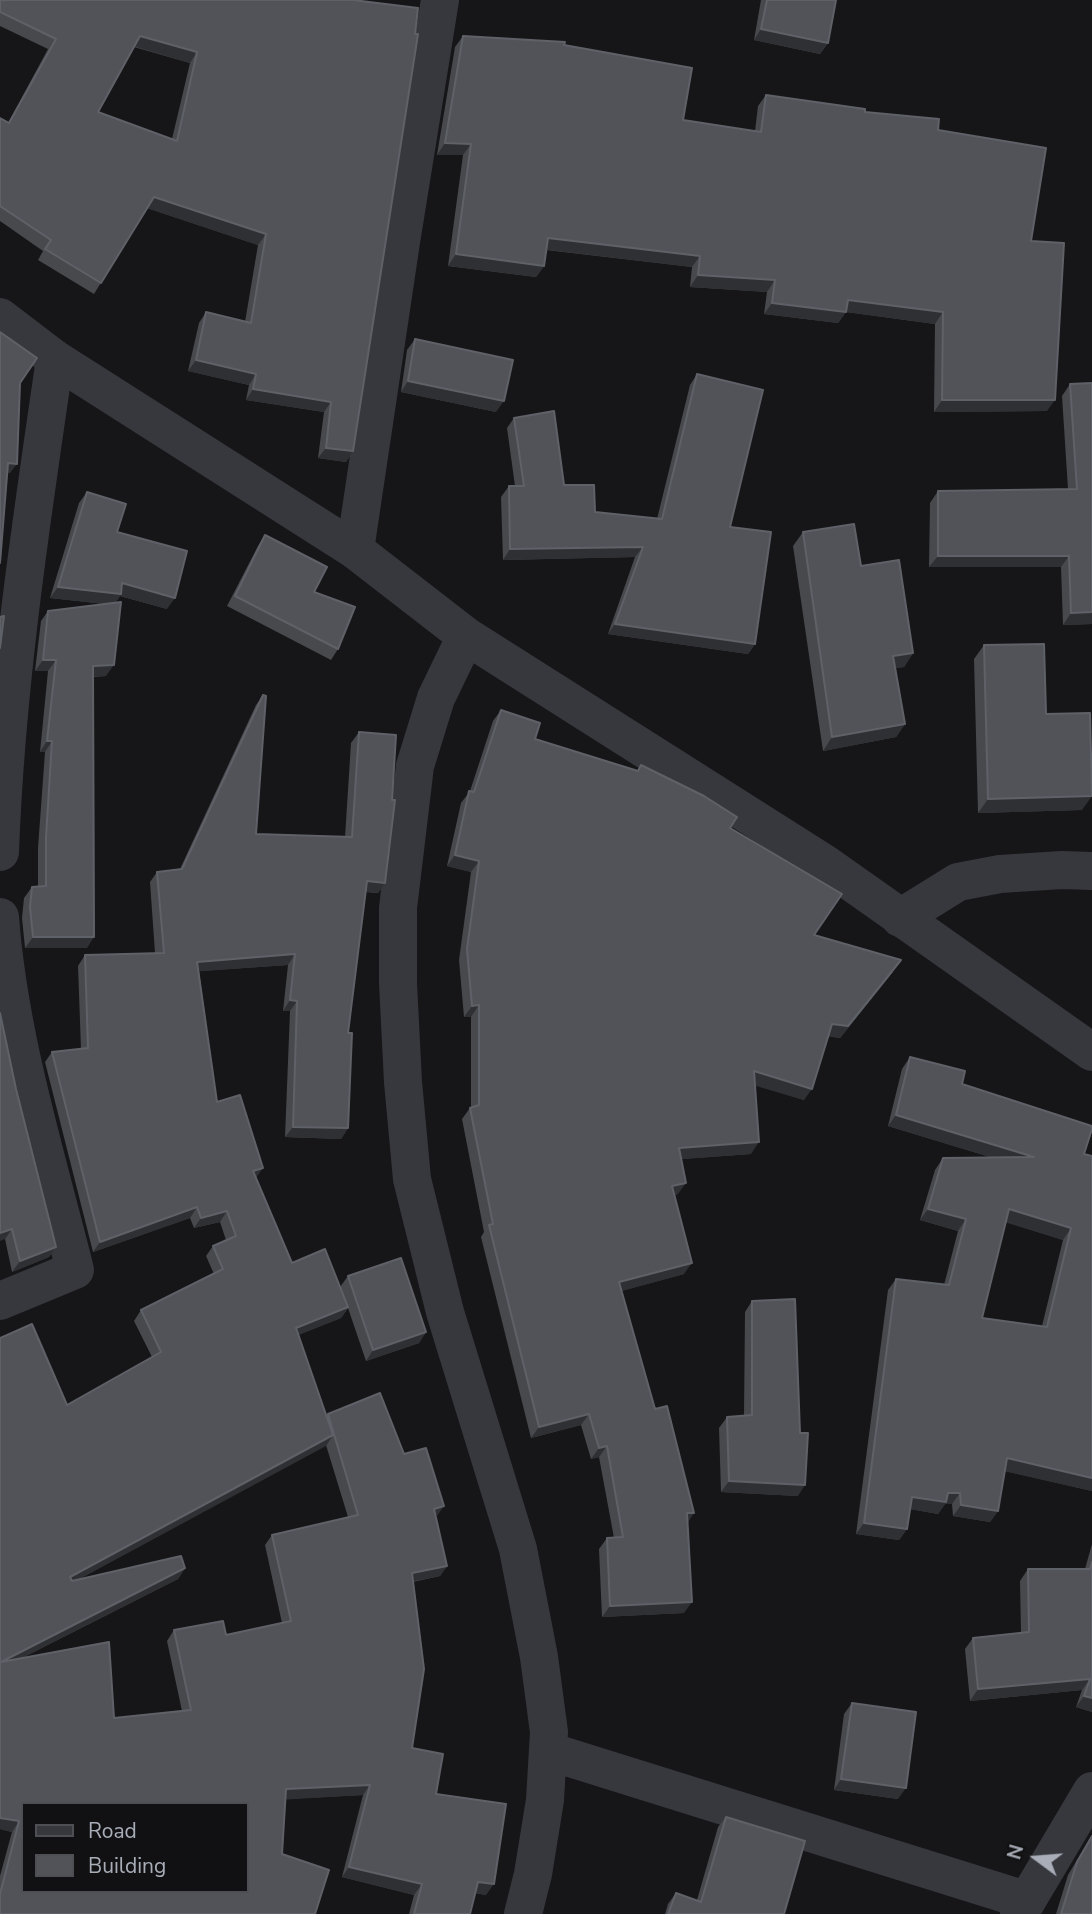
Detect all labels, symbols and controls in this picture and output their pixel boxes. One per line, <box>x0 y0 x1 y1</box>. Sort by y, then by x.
legend <box>21 1802 248 1893</box>
text: Road <box>88 1817 137 1845</box>
north arrow <box>1001 1823 1071 1893</box>
text: N <box>1001 1842 1030 1863</box>
text: Building <box>88 1852 166 1880</box>

